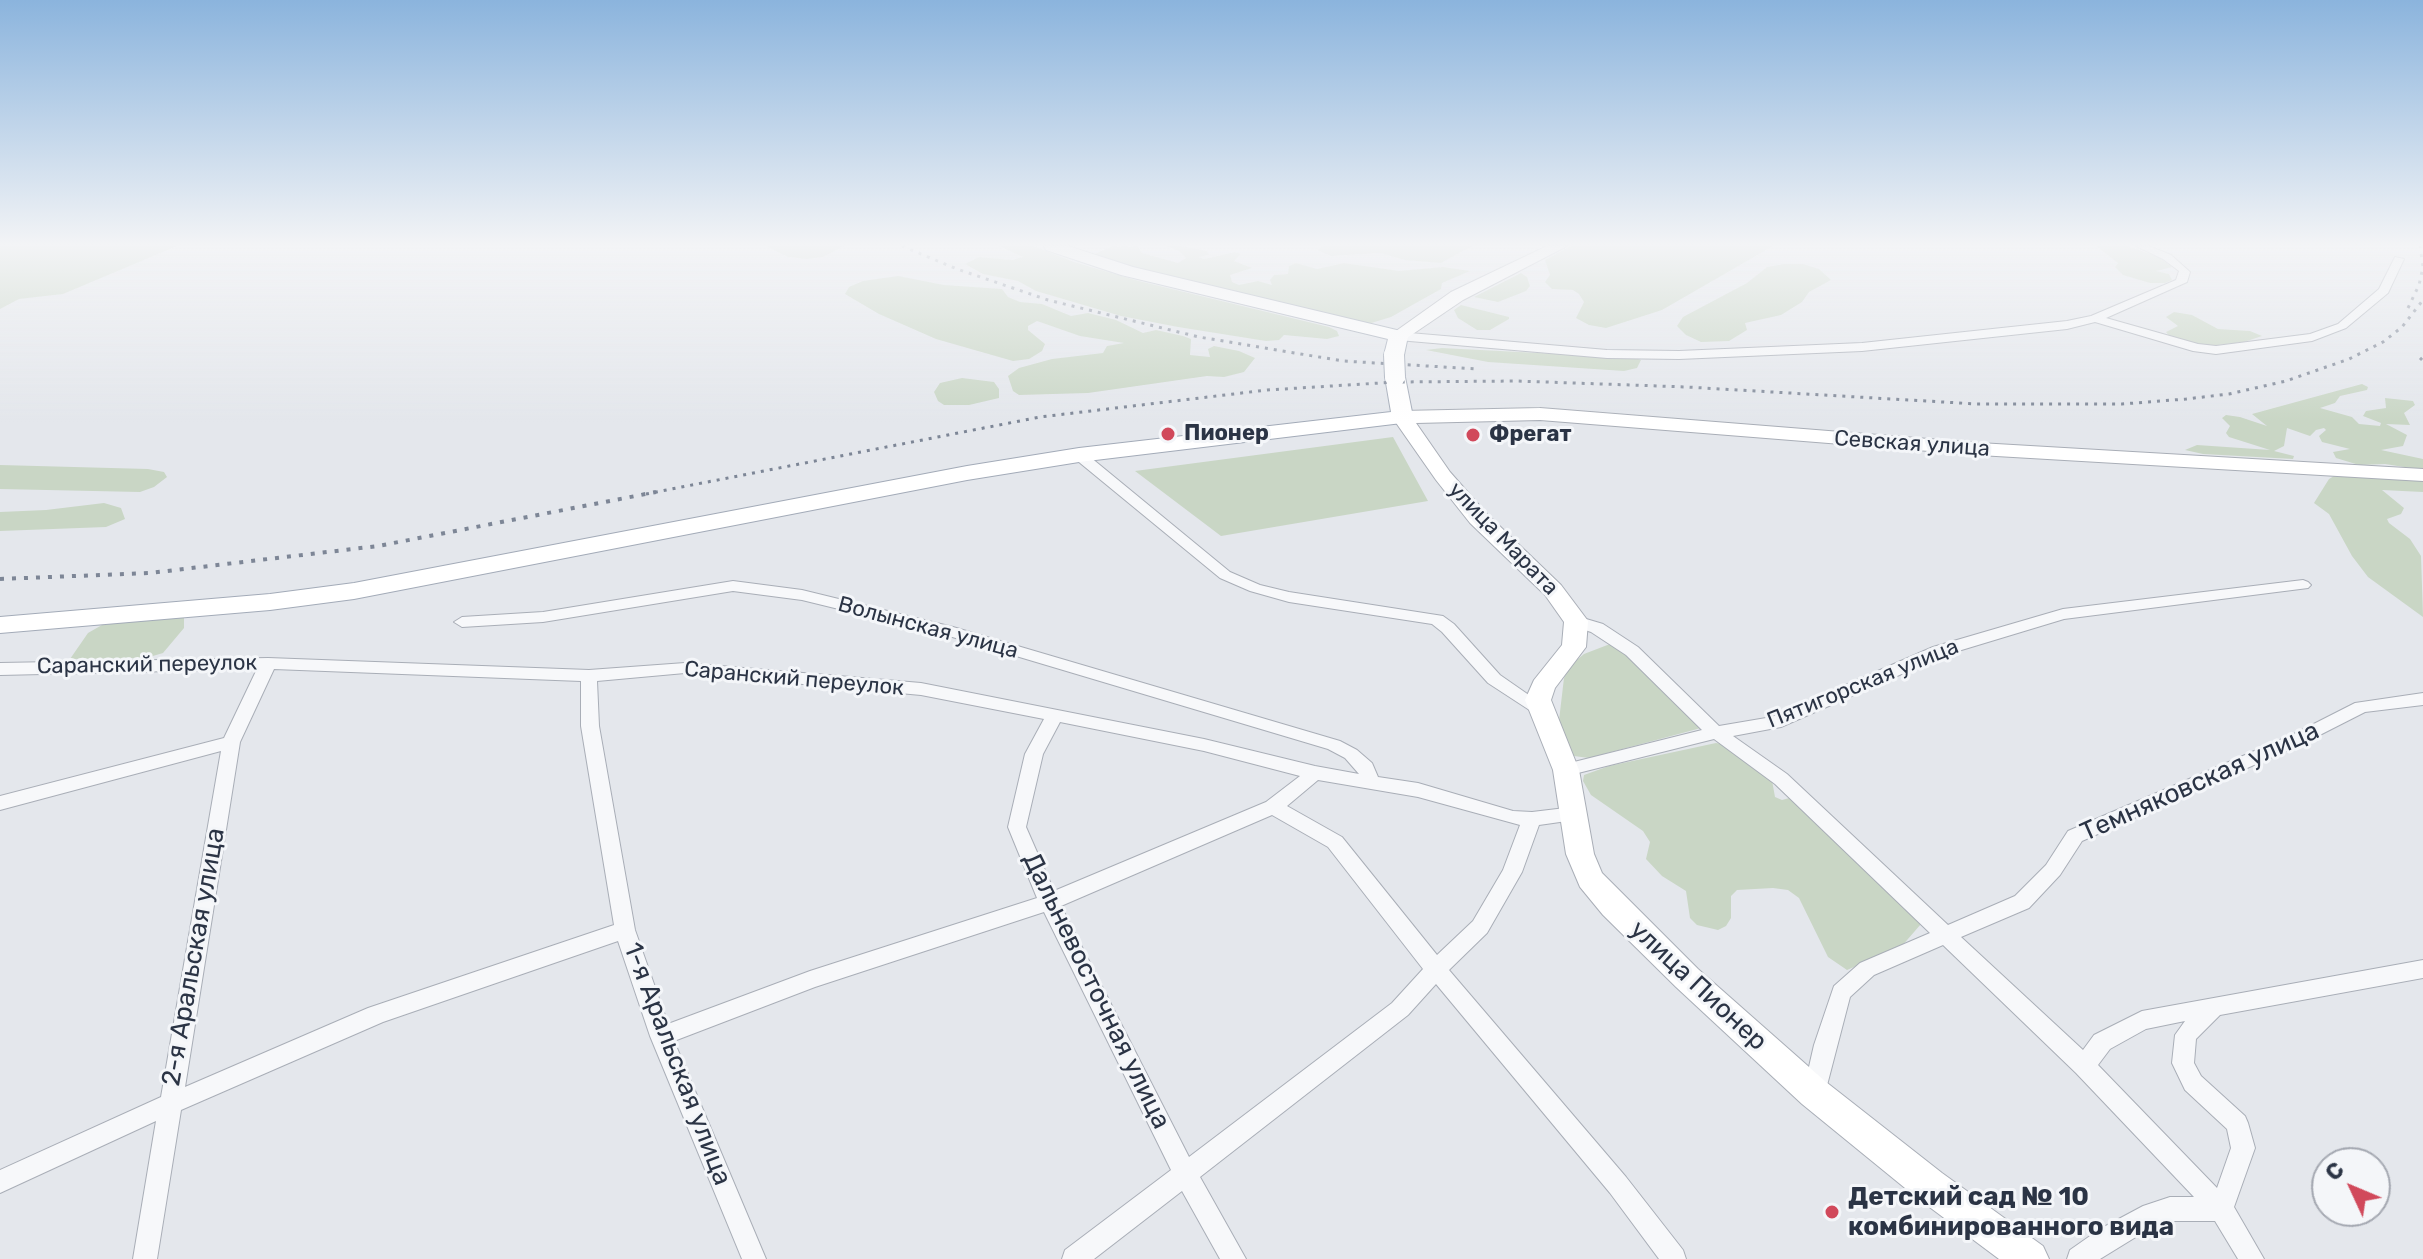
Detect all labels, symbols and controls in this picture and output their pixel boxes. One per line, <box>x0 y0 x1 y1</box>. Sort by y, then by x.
place label: Пионер <box>1184 421 1269 447</box>
place label: Фрегат <box>1489 422 1571 448</box>
marker: Пионер <box>1159 425 1177 443</box>
street label: Севская улица <box>1833 425 1991 463</box>
marker: Фрегат <box>1464 426 1482 444</box>
street label: улица Марата <box>1442 477 1564 601</box>
street label: Волынская улица <box>835 591 1021 665</box>
street label: Пятигорская улица <box>1763 634 1963 734</box>
street label: Саранский переулок <box>37 650 257 680</box>
street label: Саранский переулок <box>683 656 905 702</box>
street label: Темняковская улица <box>2076 715 2324 849</box>
street label: 2-я Аральская улица <box>156 826 232 1088</box>
street label: Дальневосточная улица <box>1016 848 1176 1134</box>
street label: улица Пионер <box>1623 914 1773 1058</box>
street label: 1-я Аральская улица <box>616 938 738 1190</box>
north arrow <box>2311 1147 2391 1227</box>
text: С <box>2320 1156 2350 1186</box>
place label: Детский сад № 10 комбинированного вида <box>1848 1181 2174 1242</box>
marker: Детский сад № 10 комбинированного вида <box>1823 1203 1841 1221</box>

